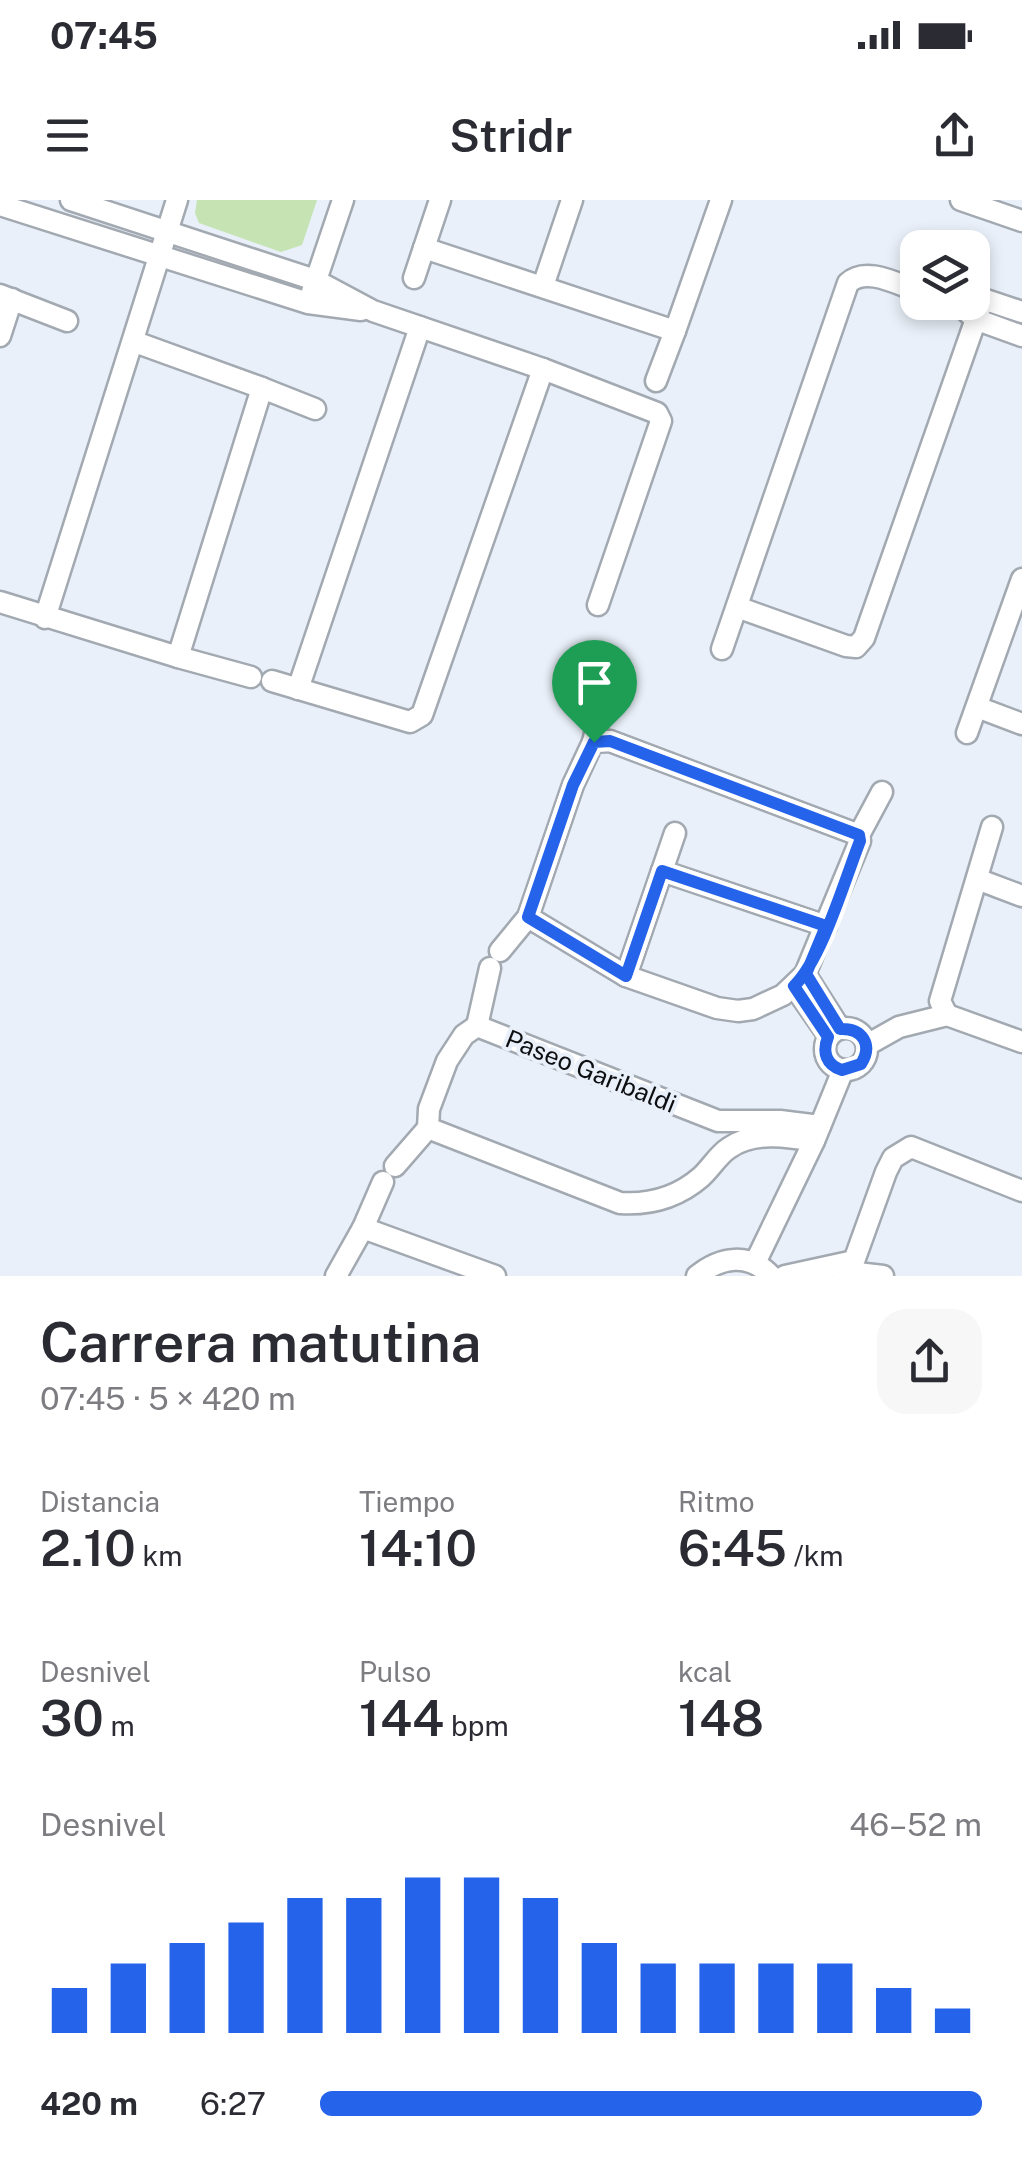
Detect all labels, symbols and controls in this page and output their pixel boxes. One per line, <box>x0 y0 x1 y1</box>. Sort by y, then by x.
text: 07:45 <box>50 13 158 58</box>
icon: menu <box>40 108 95 163</box>
icon: share <box>927 108 982 163</box>
text: Stridr <box>449 109 573 162</box>
map controls <box>900 230 990 320</box>
button: layers <box>900 230 990 320</box>
pin <box>552 640 637 743</box>
icon: arrive <box>567 655 622 710</box>
street label: Paseo Garibaldi <box>501 1023 681 1119</box>
button: share <box>877 1309 982 1414</box>
text: Carrera matutina <box>40 1310 481 1374</box>
text: 07:45 · 5 × 420 m <box>40 1380 296 1417</box>
text: Distancia <box>40 1485 160 1518</box>
text: Tiempo <box>359 1485 455 1518</box>
text: Ritmo <box>678 1485 755 1518</box>
text: 2.10 <box>40 1518 136 1577</box>
text: 14:10 <box>359 1518 477 1577</box>
text: 6:45 <box>678 1518 787 1577</box>
text: km <box>136 1539 183 1572</box>
text: /km <box>787 1539 844 1572</box>
text: Desnivel <box>40 1655 151 1688</box>
text: Pulso <box>359 1655 431 1688</box>
text: kcal <box>678 1655 732 1688</box>
text: 30 <box>40 1688 104 1747</box>
text: 144 <box>359 1688 444 1747</box>
text: 148 <box>678 1688 764 1747</box>
text: m <box>104 1709 135 1742</box>
text: bpm <box>444 1709 509 1742</box>
text: Desnivel <box>40 1806 166 1843</box>
text: 46–52 m <box>849 1806 982 1843</box>
text: 420 m <box>40 2085 138 2122</box>
text: 6:27 <box>200 2085 266 2122</box>

